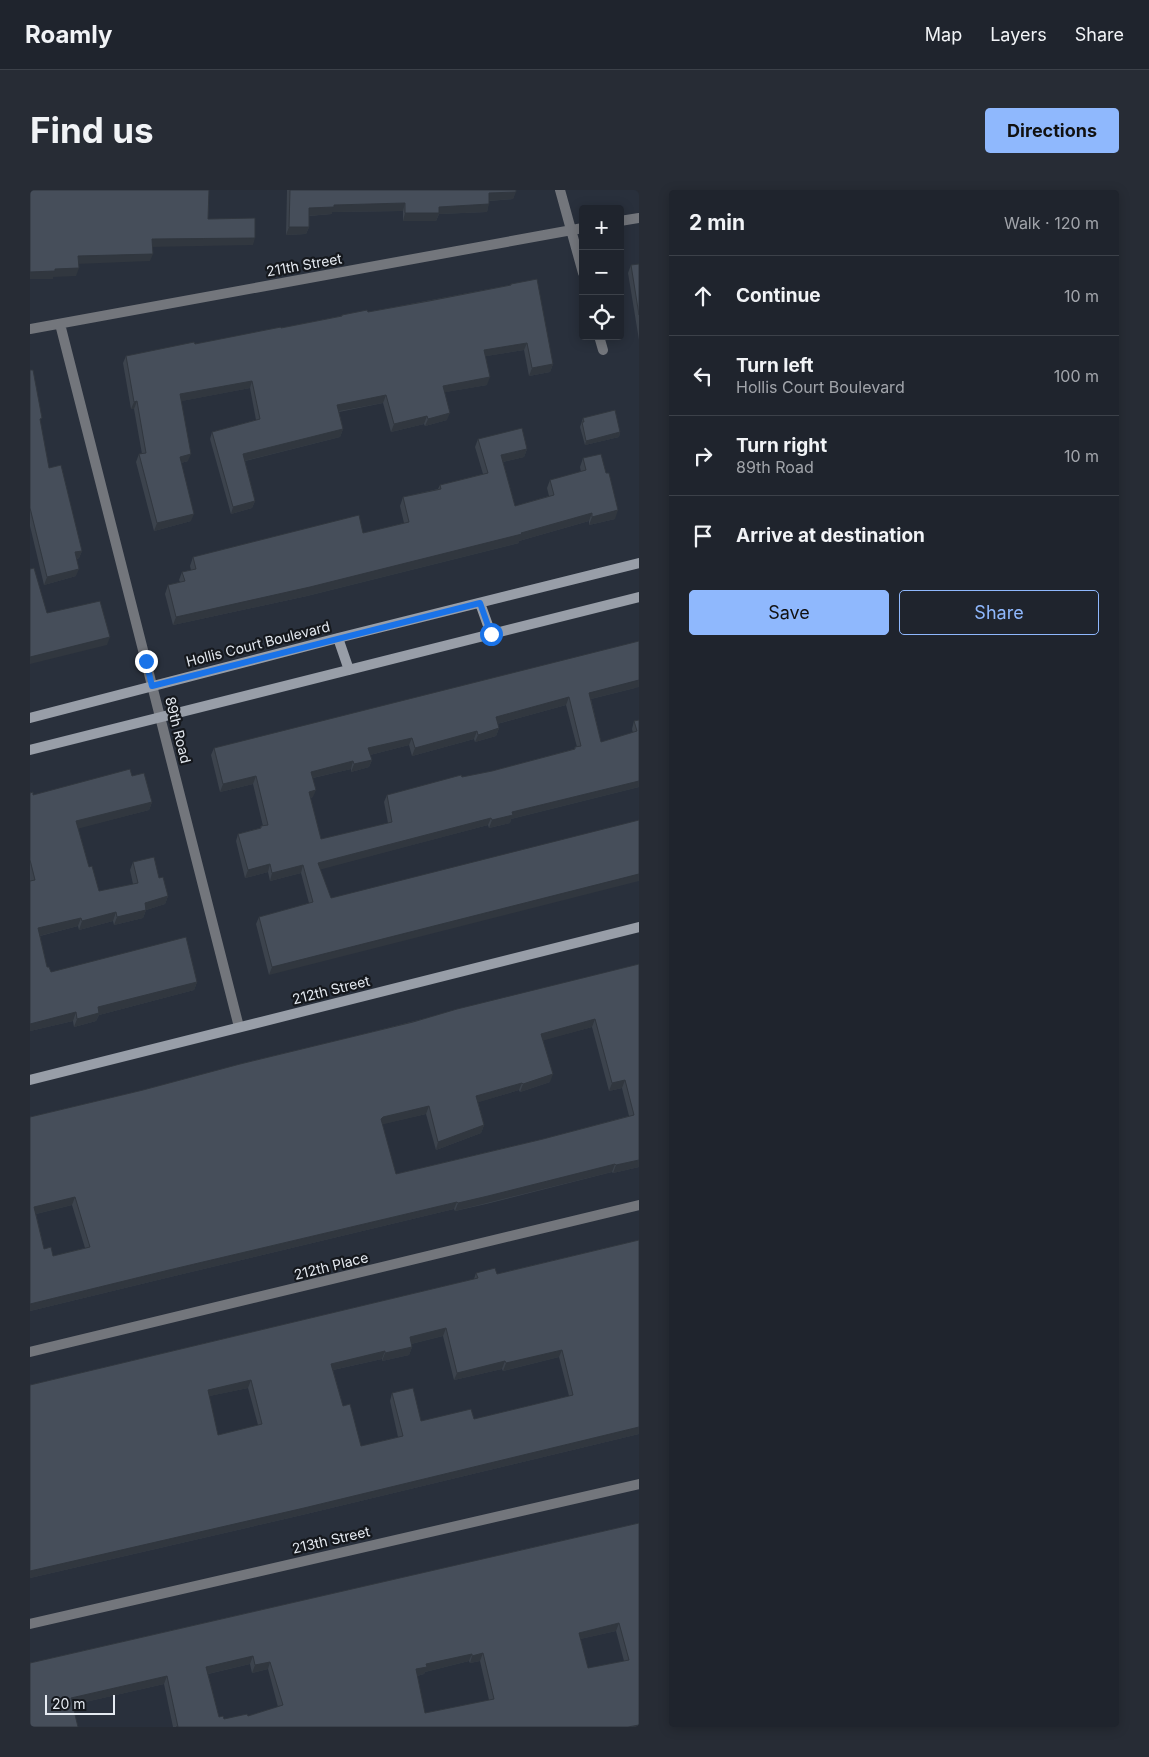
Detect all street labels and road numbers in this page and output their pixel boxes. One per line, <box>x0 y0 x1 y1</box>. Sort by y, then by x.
street label: 211th Street <box>265 249 343 280</box>
street label: Hollis Court Boulevard <box>184 617 332 670</box>
street label: 89th Road <box>162 695 195 765</box>
street label: 212th Street <box>290 972 372 1007</box>
street label: 212th Place <box>292 1248 370 1283</box>
street label: 213th Street <box>290 1522 372 1557</box>

